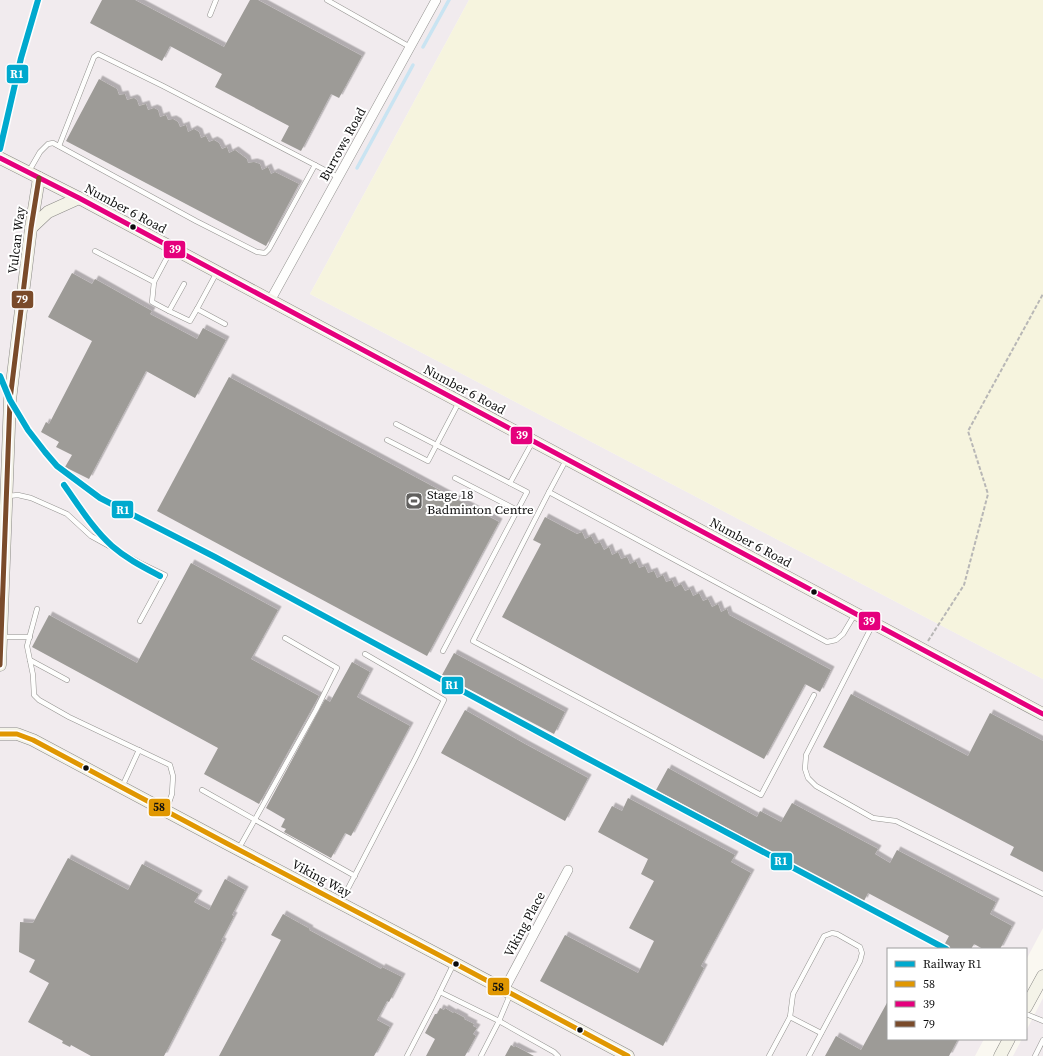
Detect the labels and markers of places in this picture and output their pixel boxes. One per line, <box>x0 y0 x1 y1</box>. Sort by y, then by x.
unlabelled marker <box>128 222 138 232</box>
place label: Stage 18 Badminton Centre <box>427 486 534 518</box>
sports icon: Stage 18 Badminton Centre <box>404 491 424 511</box>
unlabelled marker <box>809 587 819 597</box>
unlabelled marker <box>81 763 91 773</box>
unlabelled marker <box>451 959 461 969</box>
unlabelled marker <box>575 1025 585 1035</box>

